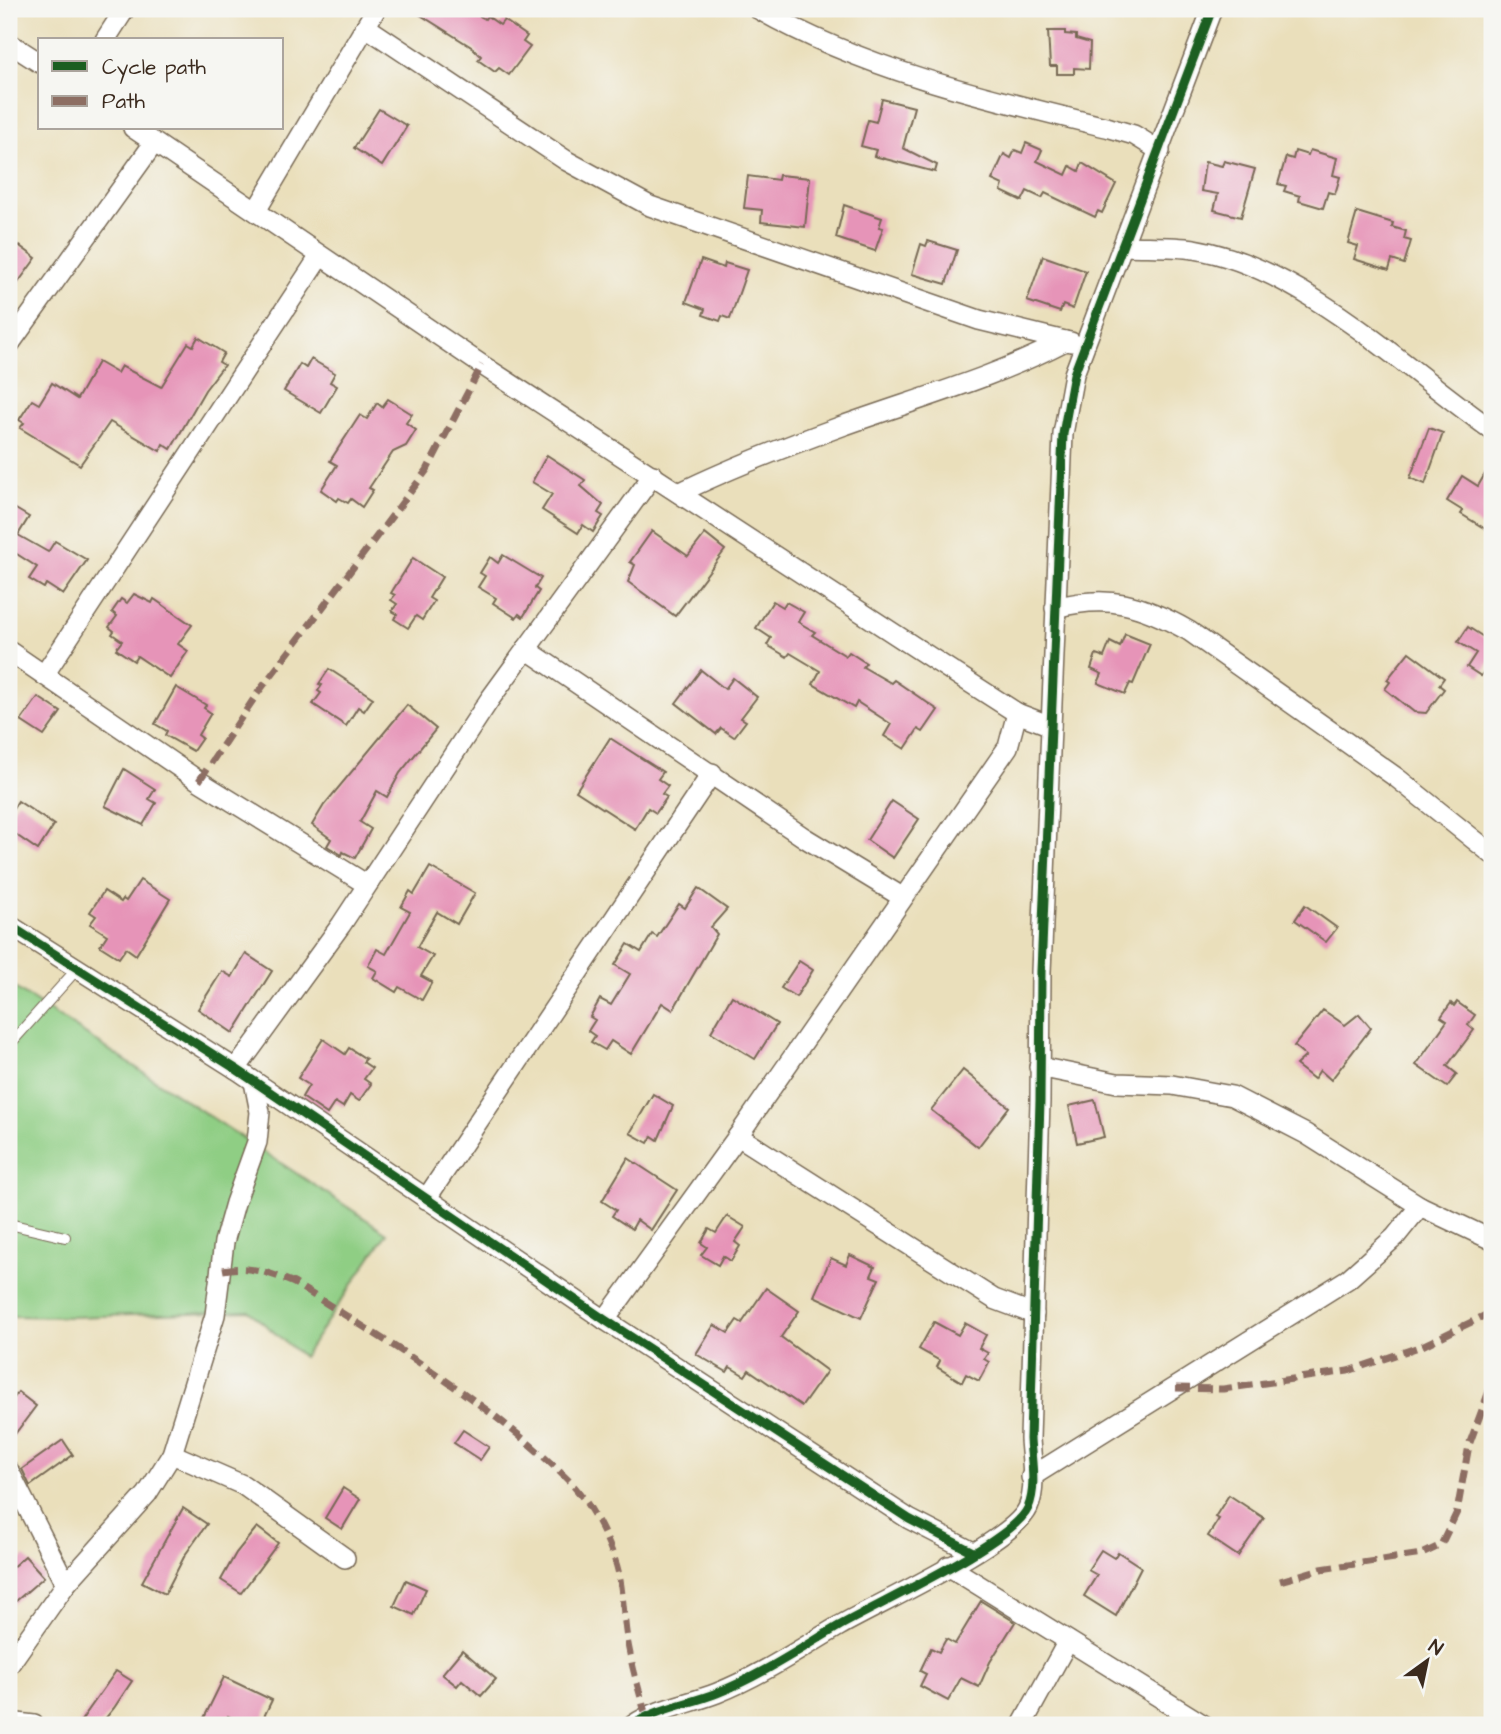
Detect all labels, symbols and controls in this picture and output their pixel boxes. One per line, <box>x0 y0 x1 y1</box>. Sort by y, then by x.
legend <box>38 38 284 130</box>
text: Cycle path <box>102 53 207 84</box>
text: Path <box>102 87 146 116</box>
north arrow <box>1392 1626 1462 1696</box>
text: N <box>1423 1633 1448 1663</box>

